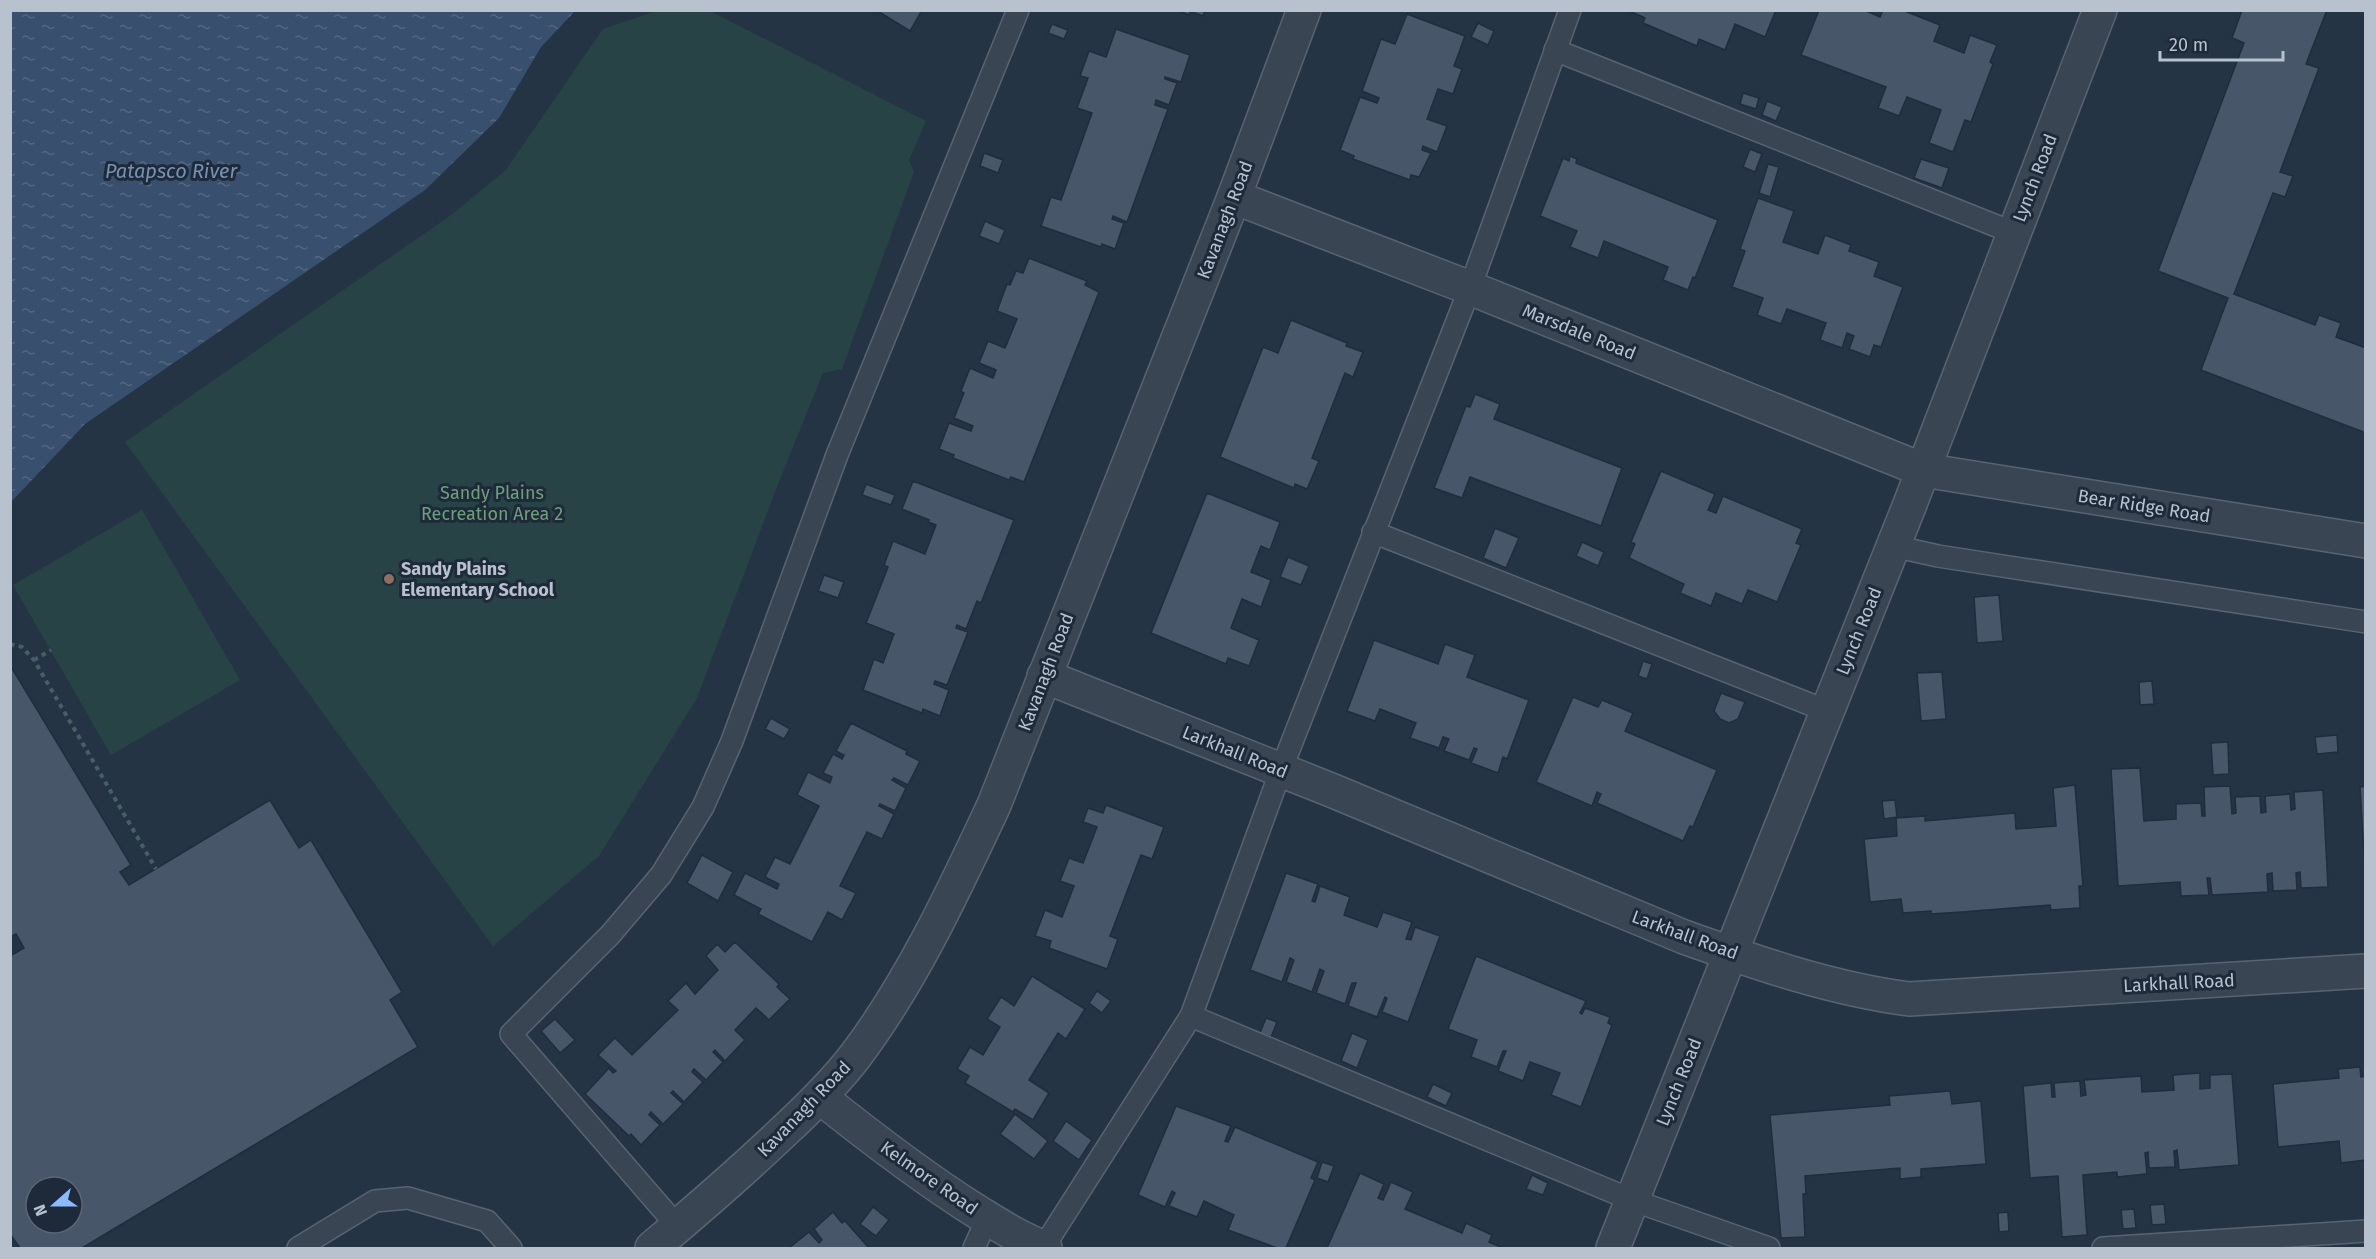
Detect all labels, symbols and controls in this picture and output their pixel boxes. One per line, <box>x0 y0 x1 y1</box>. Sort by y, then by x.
scale bar <box>2160 24 2283 62</box>
text: 20 m <box>2169 34 2208 56</box>
street label: Lynch Road <box>2008 131 2062 225</box>
street label: Kavanagh Road <box>1192 158 1258 282</box>
water label: Patapsco River <box>105 159 238 183</box>
street label: Marsdale Road <box>1519 299 1639 365</box>
park label: Sandy Plains Recreation Area 2 <box>421 482 563 525</box>
street label: Bear Ridge Road <box>2076 485 2212 527</box>
place label: Sandy Plains Elementary School <box>401 558 555 601</box>
marker: Sandy Plains Elementary School <box>382 572 396 586</box>
street label: Lynch Road <box>1831 584 1887 678</box>
street label: Kavanagh Road <box>1013 610 1079 734</box>
street label: Larkhall Road <box>1179 721 1291 783</box>
street label: Larkhall Road <box>1629 906 1741 964</box>
street label: Larkhall Road <box>2123 969 2235 997</box>
street label: Lynch Road <box>1651 1035 1707 1129</box>
street label: Kavanagh Road <box>753 1057 855 1161</box>
street label: Kelmore Road <box>876 1136 982 1220</box>
north arrow <box>24 1175 84 1235</box>
text: N <box>30 1202 51 1219</box>

